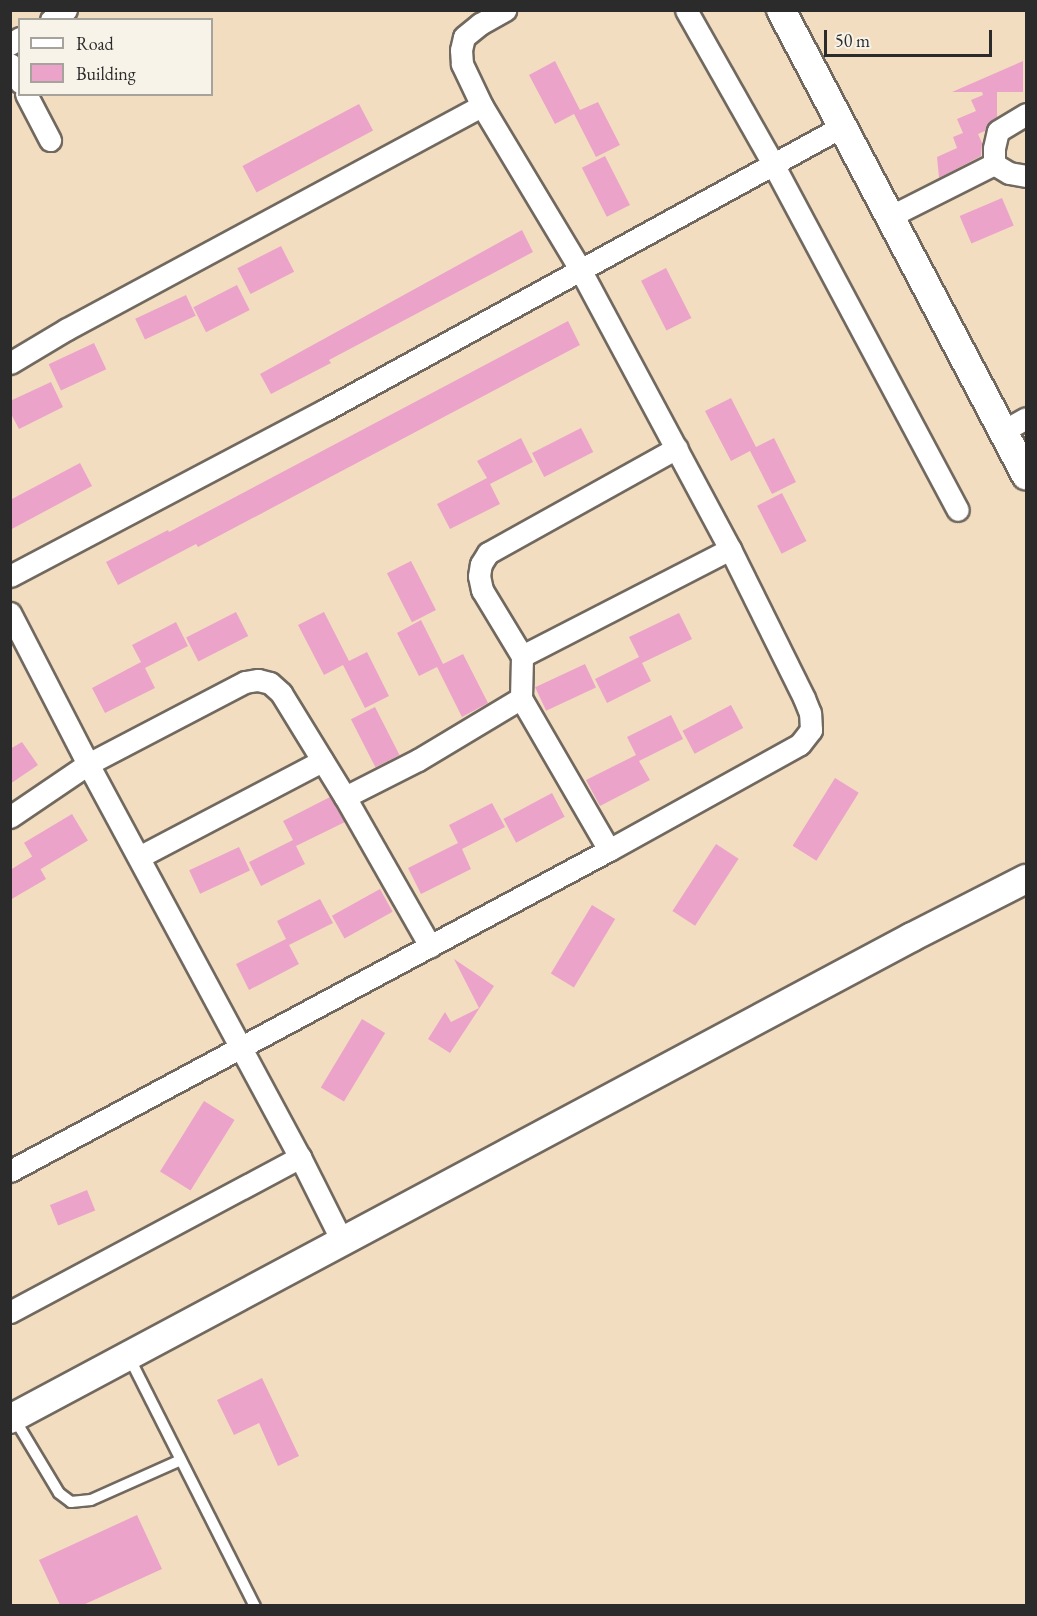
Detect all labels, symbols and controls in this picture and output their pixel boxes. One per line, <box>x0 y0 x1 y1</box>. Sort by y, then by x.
legend <box>18 18 213 96</box>
scale bar <box>827 18 995 56</box>
text: 50 m <box>835 29 870 52</box>
text: Road <box>76 32 114 55</box>
text: Building <box>76 62 136 85</box>

